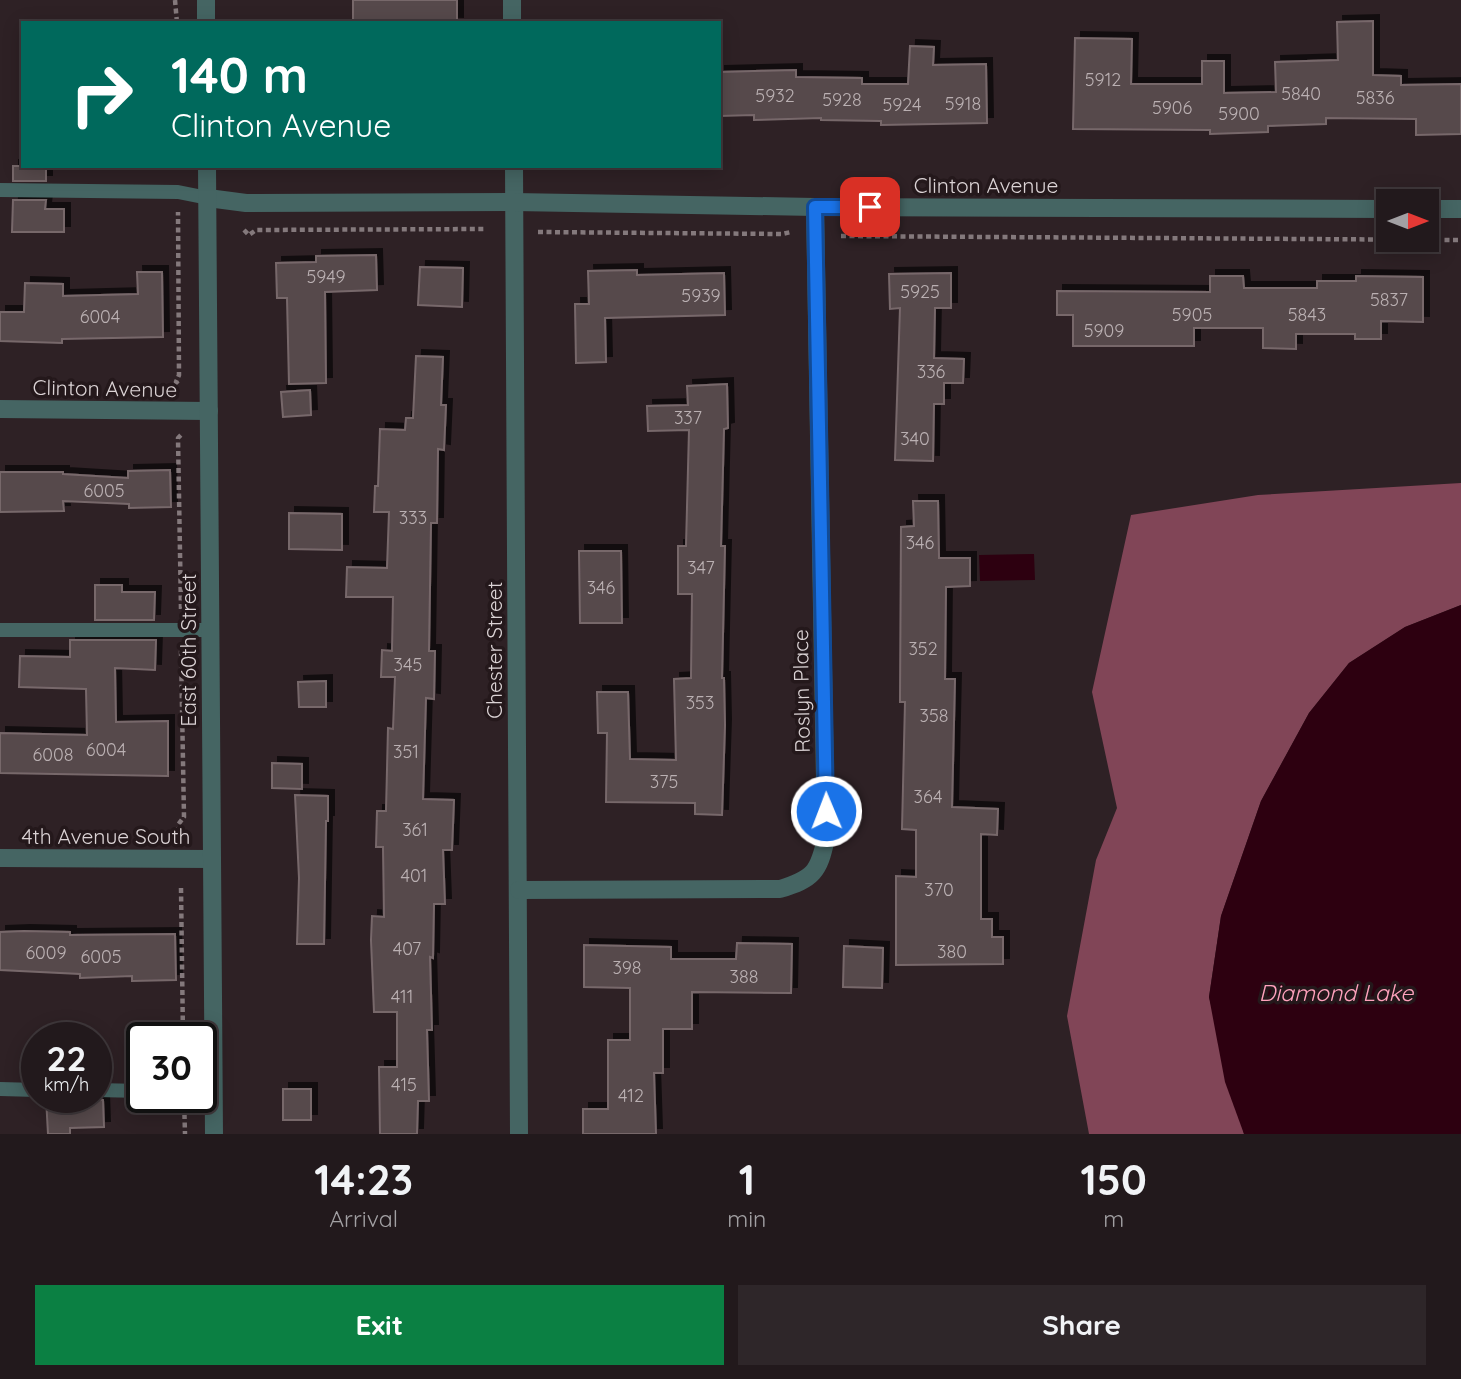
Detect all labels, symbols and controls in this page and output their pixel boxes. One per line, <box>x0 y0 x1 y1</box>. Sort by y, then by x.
text: 140 m <box>171 44 308 105</box>
icon: right <box>56 49 147 140</box>
house number: 5912 <box>1085 68 1121 91</box>
house number: 5840 <box>1281 82 1321 105</box>
house number: 5932 <box>755 84 795 107</box>
house number: 5836 <box>1356 86 1395 109</box>
house number: 5928 <box>822 88 862 111</box>
house number: 5918 <box>945 92 981 115</box>
house number: 5924 <box>882 93 922 116</box>
house number: 5906 <box>1152 96 1192 119</box>
house number: 5900 <box>1218 102 1260 125</box>
text: Clinton Avenue <box>171 105 391 145</box>
street label: Clinton Avenue <box>914 172 1058 198</box>
pin <box>840 177 900 237</box>
icon: arrive <box>851 188 889 226</box>
north arrow <box>1376 189 1438 252</box>
map controls <box>1376 189 1439 252</box>
house number: 5949 <box>306 265 346 288</box>
house number: 5925 <box>900 280 940 303</box>
house number: 5939 <box>681 284 721 307</box>
house number: 5837 <box>1370 288 1408 311</box>
house number: 5905 <box>1172 303 1212 326</box>
house number: 5843 <box>1288 303 1326 326</box>
house number: 6004 <box>80 305 120 328</box>
house number: 5909 <box>1084 319 1124 342</box>
house number: 336 <box>917 360 946 383</box>
street label: Clinton Avenue <box>32 374 178 402</box>
house number: 337 <box>674 406 702 429</box>
house number: 340 <box>900 427 930 450</box>
house number: 6005 <box>84 479 124 502</box>
house number: 333 <box>399 506 427 529</box>
house number: 346 <box>906 531 935 554</box>
house number: 347 <box>687 556 715 579</box>
street label: East 60th Street <box>175 573 201 727</box>
house number: 346 <box>587 576 616 599</box>
street label: Chester Street <box>481 581 507 719</box>
street label: Roslyn Place <box>787 629 815 753</box>
house number: 352 <box>908 637 938 660</box>
house number: 345 <box>394 653 422 676</box>
house number: 353 <box>686 691 714 714</box>
house number: 358 <box>920 704 948 727</box>
house number: 6004 <box>86 738 126 761</box>
house number: 351 <box>393 740 419 763</box>
house number: 6008 <box>33 743 73 766</box>
house number: 375 <box>650 770 678 793</box>
position arrow <box>789 774 863 848</box>
house number: 364 <box>914 785 942 808</box>
house number: 361 <box>402 818 428 841</box>
street label: 4th Avenue South <box>22 823 190 849</box>
house number: 401 <box>401 864 427 887</box>
house number: 370 <box>924 878 954 901</box>
house number: 407 <box>393 937 421 960</box>
house number: 380 <box>937 940 967 963</box>
house number: 6009 <box>25 941 67 964</box>
house number: 6005 <box>81 945 121 968</box>
house number: 398 <box>612 956 642 979</box>
house number: 388 <box>730 965 758 988</box>
water label: Diamond Lake <box>1259 978 1414 1007</box>
house number: 411 <box>391 985 413 1008</box>
speed limit sign: 30 <box>126 1022 217 1113</box>
text: 22 <box>47 1036 86 1080</box>
text: km/h <box>44 1073 89 1096</box>
house number: 415 <box>391 1073 417 1096</box>
house number: 412 <box>618 1084 644 1107</box>
text: 14:23 <box>314 1153 413 1206</box>
text: 1 <box>739 1153 755 1206</box>
text: 150 <box>1081 1153 1147 1206</box>
text: Arrival <box>329 1204 398 1233</box>
text: min <box>727 1204 766 1233</box>
text: m <box>1103 1204 1124 1233</box>
button: Exit <box>35 1285 724 1365</box>
button: Share <box>738 1285 1426 1365</box>

